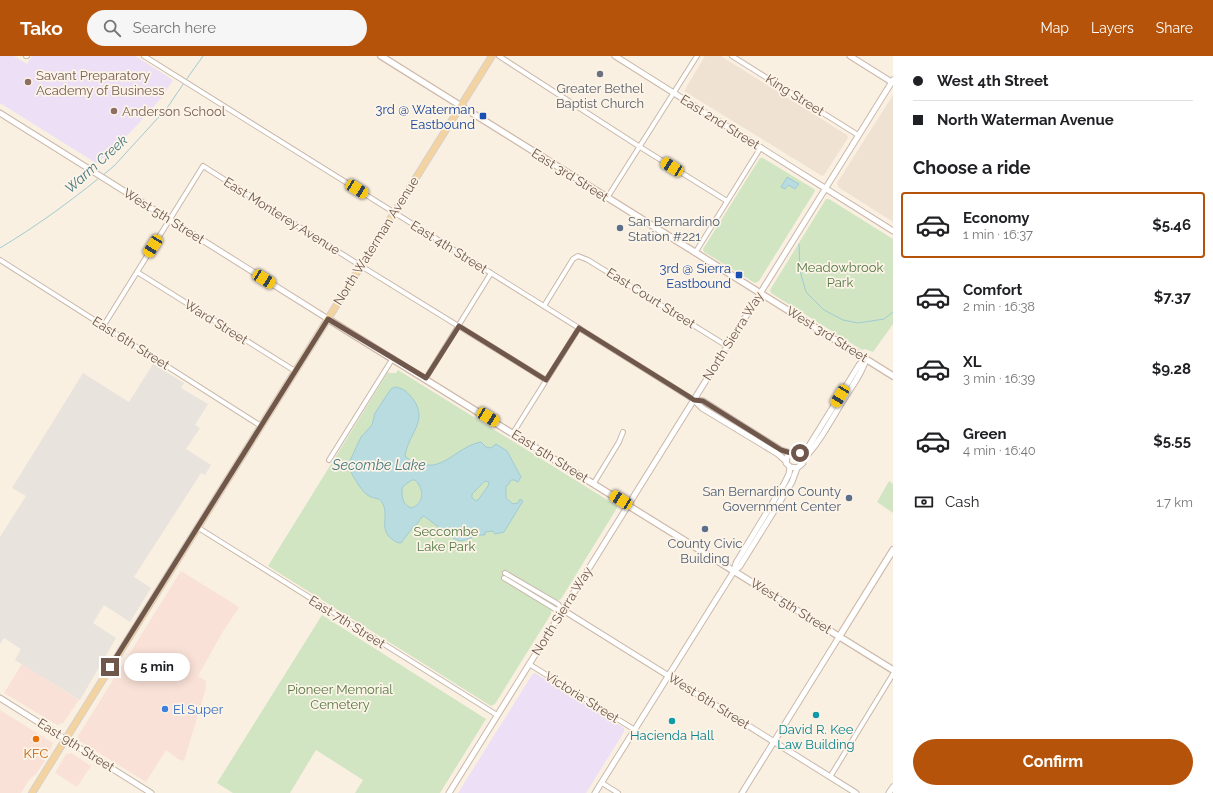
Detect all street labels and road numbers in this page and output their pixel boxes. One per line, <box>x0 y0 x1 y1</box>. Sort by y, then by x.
street label: King Street <box>763 71 828 119</box>
street label: East 2nd Street <box>678 92 763 153</box>
street label: East 3rd Street <box>529 145 612 205</box>
street label: East Monterey Avenue <box>221 174 343 258</box>
street label: North Waterman Avenue <box>330 174 422 308</box>
street label: West 5th Street <box>121 185 208 247</box>
street label: East 4th Street <box>408 218 491 277</box>
street label: East Court Street <box>604 265 699 332</box>
street label: North Sierra Way <box>700 289 766 383</box>
street label: Ward Street <box>182 297 251 348</box>
street label: West 3rd Street <box>784 303 871 365</box>
street label: East 6th Street <box>90 313 173 373</box>
street label: East 5th Street <box>509 427 592 486</box>
street label: North Sierra Way <box>529 564 595 658</box>
street label: West 5th Street <box>748 575 835 637</box>
street label: East 7th Street <box>306 593 388 652</box>
street label: Victoria Street <box>542 668 622 726</box>
street label: West 6th Street <box>665 670 753 732</box>
street label: East 9th Street <box>35 715 118 775</box>

